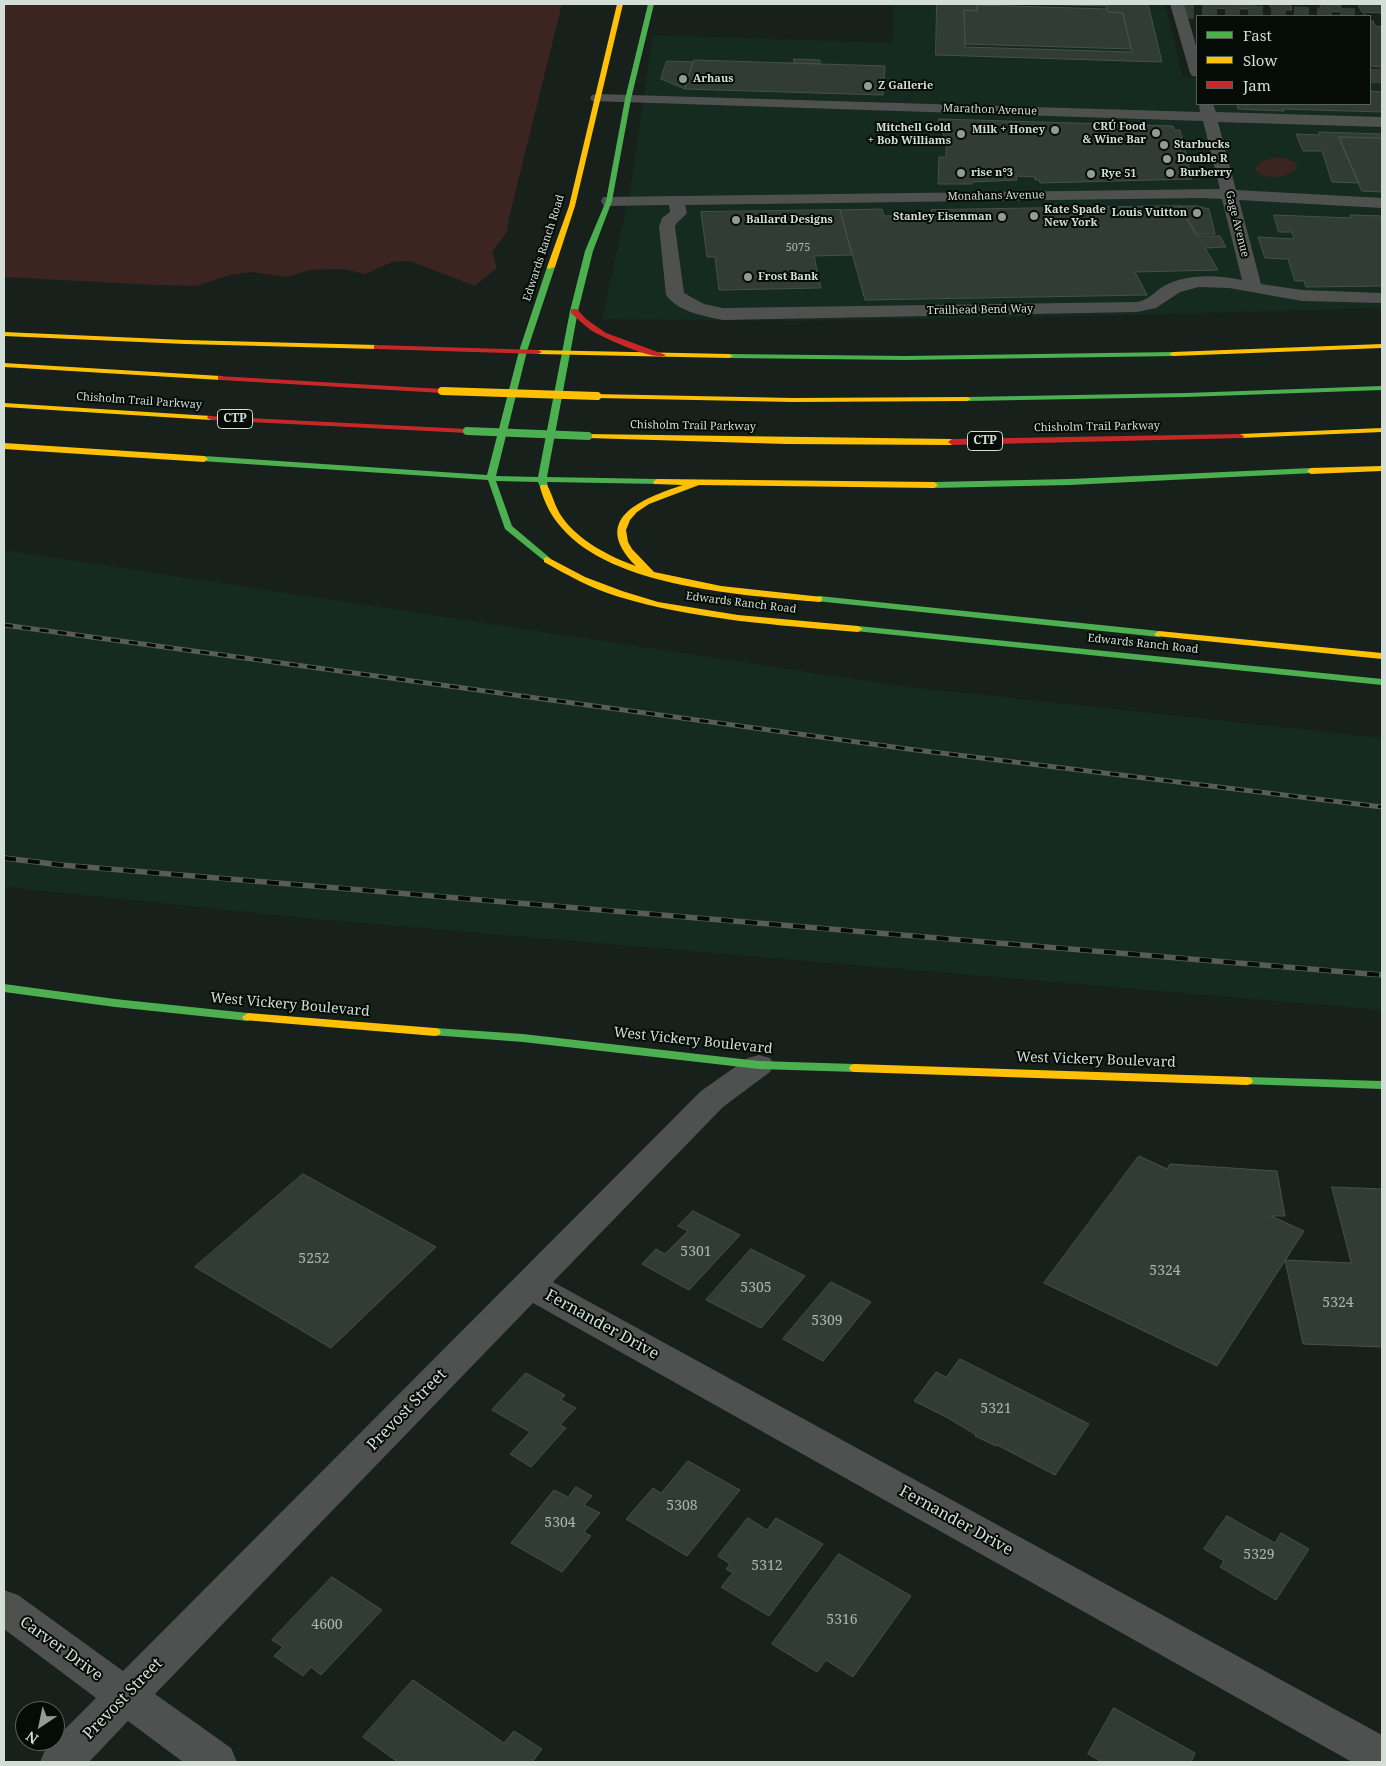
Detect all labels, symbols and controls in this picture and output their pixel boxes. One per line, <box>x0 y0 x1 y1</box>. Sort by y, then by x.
legend <box>1196 15 1371 105</box>
text: Fast <box>1243 25 1272 45</box>
text: Slow <box>1243 50 1277 70</box>
place label: Arhaus <box>693 72 734 86</box>
marker: Arhaus <box>677 73 689 85</box>
text: Jam <box>1243 75 1271 95</box>
place label: Z Gallerie <box>878 79 933 93</box>
marker: Z Gallerie <box>862 80 874 92</box>
street label: Marathon Avenue <box>943 102 1037 118</box>
place label: CRÚ Food & Wine Bar <box>1082 120 1146 146</box>
place label: Mitchell Gold + Bob Williams <box>868 121 951 147</box>
place label: Milk + Honey <box>972 123 1045 137</box>
marker: Milk + Honey <box>1049 124 1061 136</box>
marker: CRÚ Food & Wine Bar <box>1150 127 1162 139</box>
marker: Mitchell Gold + Bob Williams <box>955 128 967 140</box>
place label: Starbucks <box>1174 138 1230 152</box>
marker: Starbucks <box>1158 139 1170 151</box>
place label: Double R <box>1177 152 1228 166</box>
marker: Double R <box>1161 153 1173 165</box>
place label: rise n°3 <box>971 166 1013 180</box>
place label: Burberry <box>1180 166 1232 180</box>
marker: rise n°3 <box>955 167 967 179</box>
place label: Rye 51 <box>1101 167 1137 181</box>
marker: Burberry <box>1164 167 1176 179</box>
marker: Rye 51 <box>1085 168 1097 180</box>
street label: Monahans Avenue <box>947 189 1045 203</box>
street label: Gage Avenue <box>1222 189 1252 259</box>
street label: Edwards Ranch Road <box>521 193 567 303</box>
place label: Kate Spade New York <box>1044 203 1106 229</box>
place label: Louis Vuitton <box>1112 206 1187 220</box>
marker: Louis Vuitton <box>1191 207 1203 219</box>
place label: Stanley Eisenman <box>893 210 992 224</box>
marker: Kate Spade New York <box>1028 210 1040 222</box>
marker: Stanley Eisenman <box>996 211 1008 223</box>
place label: Ballard Designs <box>746 213 833 227</box>
marker: Ballard Designs <box>730 214 742 226</box>
house number: 5075 <box>786 241 810 255</box>
place label: Frost Bank <box>758 270 818 284</box>
marker: Frost Bank <box>742 271 754 283</box>
street label: Trailhead Bend Way <box>927 302 1033 318</box>
street label: Chisholm Trail Parkway <box>76 390 202 412</box>
road number: CTP <box>218 409 252 428</box>
street label: Chisholm Trail Parkway <box>630 418 756 434</box>
street label: Chisholm Trail Parkway <box>1034 419 1160 435</box>
road number: CTP <box>968 432 1002 451</box>
street label: Edwards Ranch Road <box>685 590 797 616</box>
street label: Edwards Ranch Road <box>1087 632 1199 656</box>
street label: West Vickery Boulevard <box>210 990 370 1020</box>
street label: West Vickery Boulevard <box>613 1024 773 1058</box>
street label: West Vickery Boulevard <box>1016 1049 1176 1071</box>
house number: 5301 <box>680 1244 712 1260</box>
house number: 5252 <box>298 1251 330 1267</box>
house number: 5324 <box>1149 1263 1181 1279</box>
house number: 5305 <box>740 1280 772 1296</box>
street label: Fernander Drive <box>542 1286 662 1364</box>
house number: 5324 <box>1322 1295 1354 1311</box>
house number: 5309 <box>811 1313 843 1329</box>
street label: Prevost Street <box>363 1365 451 1455</box>
house number: 5321 <box>980 1401 1012 1417</box>
street label: Fernander Drive <box>896 1482 1016 1560</box>
house number: 5308 <box>666 1498 698 1514</box>
house number: 5304 <box>544 1515 576 1531</box>
house number: 5329 <box>1243 1547 1275 1563</box>
house number: 5312 <box>751 1558 783 1574</box>
street label: Carver Drive <box>16 1612 106 1686</box>
house number: 5316 <box>826 1612 858 1628</box>
house number: 4600 <box>311 1617 343 1633</box>
street label: Prevost Street <box>79 1654 167 1744</box>
north arrow <box>15 1701 65 1751</box>
text: N <box>22 1727 42 1749</box>

